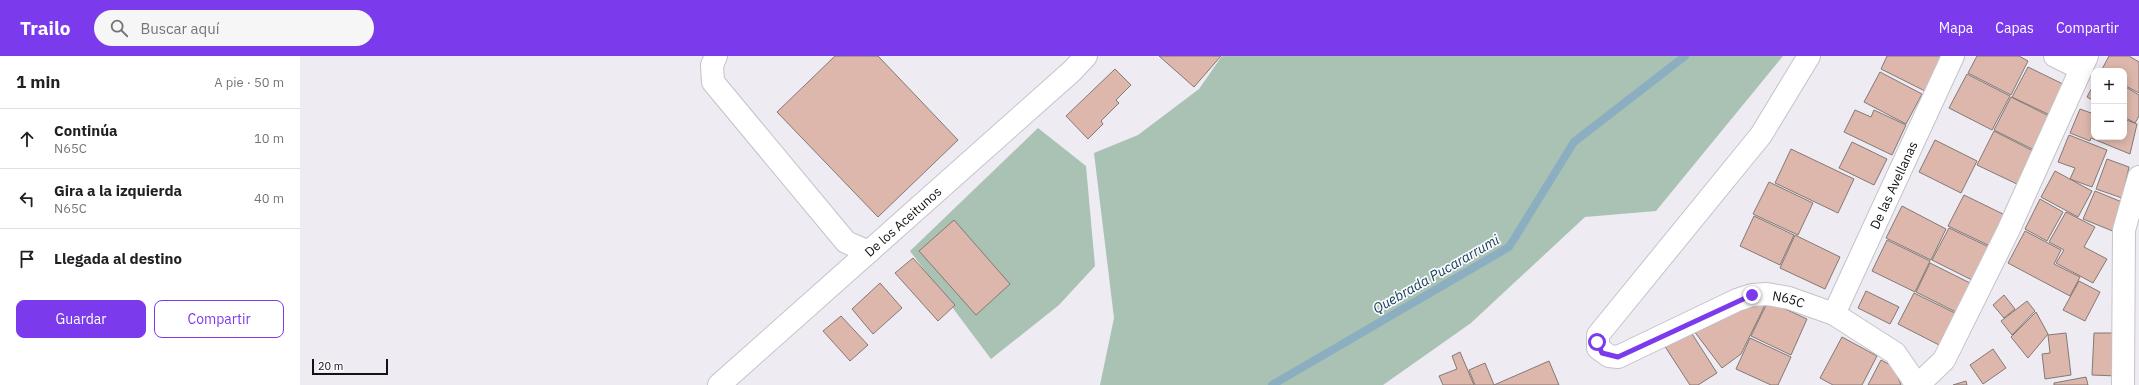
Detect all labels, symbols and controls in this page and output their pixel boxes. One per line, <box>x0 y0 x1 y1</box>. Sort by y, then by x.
search box <box>94 10 374 46</box>
text: Trailo <box>20 16 70 40</box>
icon: search <box>108 17 130 39</box>
text: Buscar aquí <box>140 19 220 38</box>
text: Mapa <box>1939 19 1973 37</box>
text: Capas <box>1995 19 2034 37</box>
text: Compartir <box>2056 19 2119 37</box>
map controls <box>2091 68 2127 140</box>
button: + <box>2091 68 2127 104</box>
text: 1 min <box>16 71 60 93</box>
text: A pie · 50 m <box>214 74 284 91</box>
button: − <box>2091 104 2127 140</box>
text: Continúa <box>54 121 118 140</box>
icon: ahead <box>16 128 38 150</box>
text: 10 m <box>254 130 284 147</box>
street label: De las Avellanas <box>1866 139 1922 232</box>
text: N65C <box>54 140 87 157</box>
text: Gira a la izquierda <box>54 181 182 200</box>
street label: De los Aceitunos <box>861 183 945 261</box>
icon: left <box>16 188 38 210</box>
text: 40 m <box>254 190 284 207</box>
text: N65C <box>54 200 87 217</box>
water label: Quebrada Pucararrumi <box>1370 230 1503 318</box>
icon: arrive <box>16 248 38 270</box>
text: Llegada al destino <box>54 249 182 268</box>
route end <box>1743 286 1761 304</box>
street label: N65C <box>1771 287 1807 312</box>
button: Guardar <box>16 300 146 338</box>
button: Compartir <box>154 300 284 338</box>
route start <box>1588 333 1606 351</box>
scale bar <box>312 357 388 376</box>
text: 20 m <box>318 359 343 373</box>

